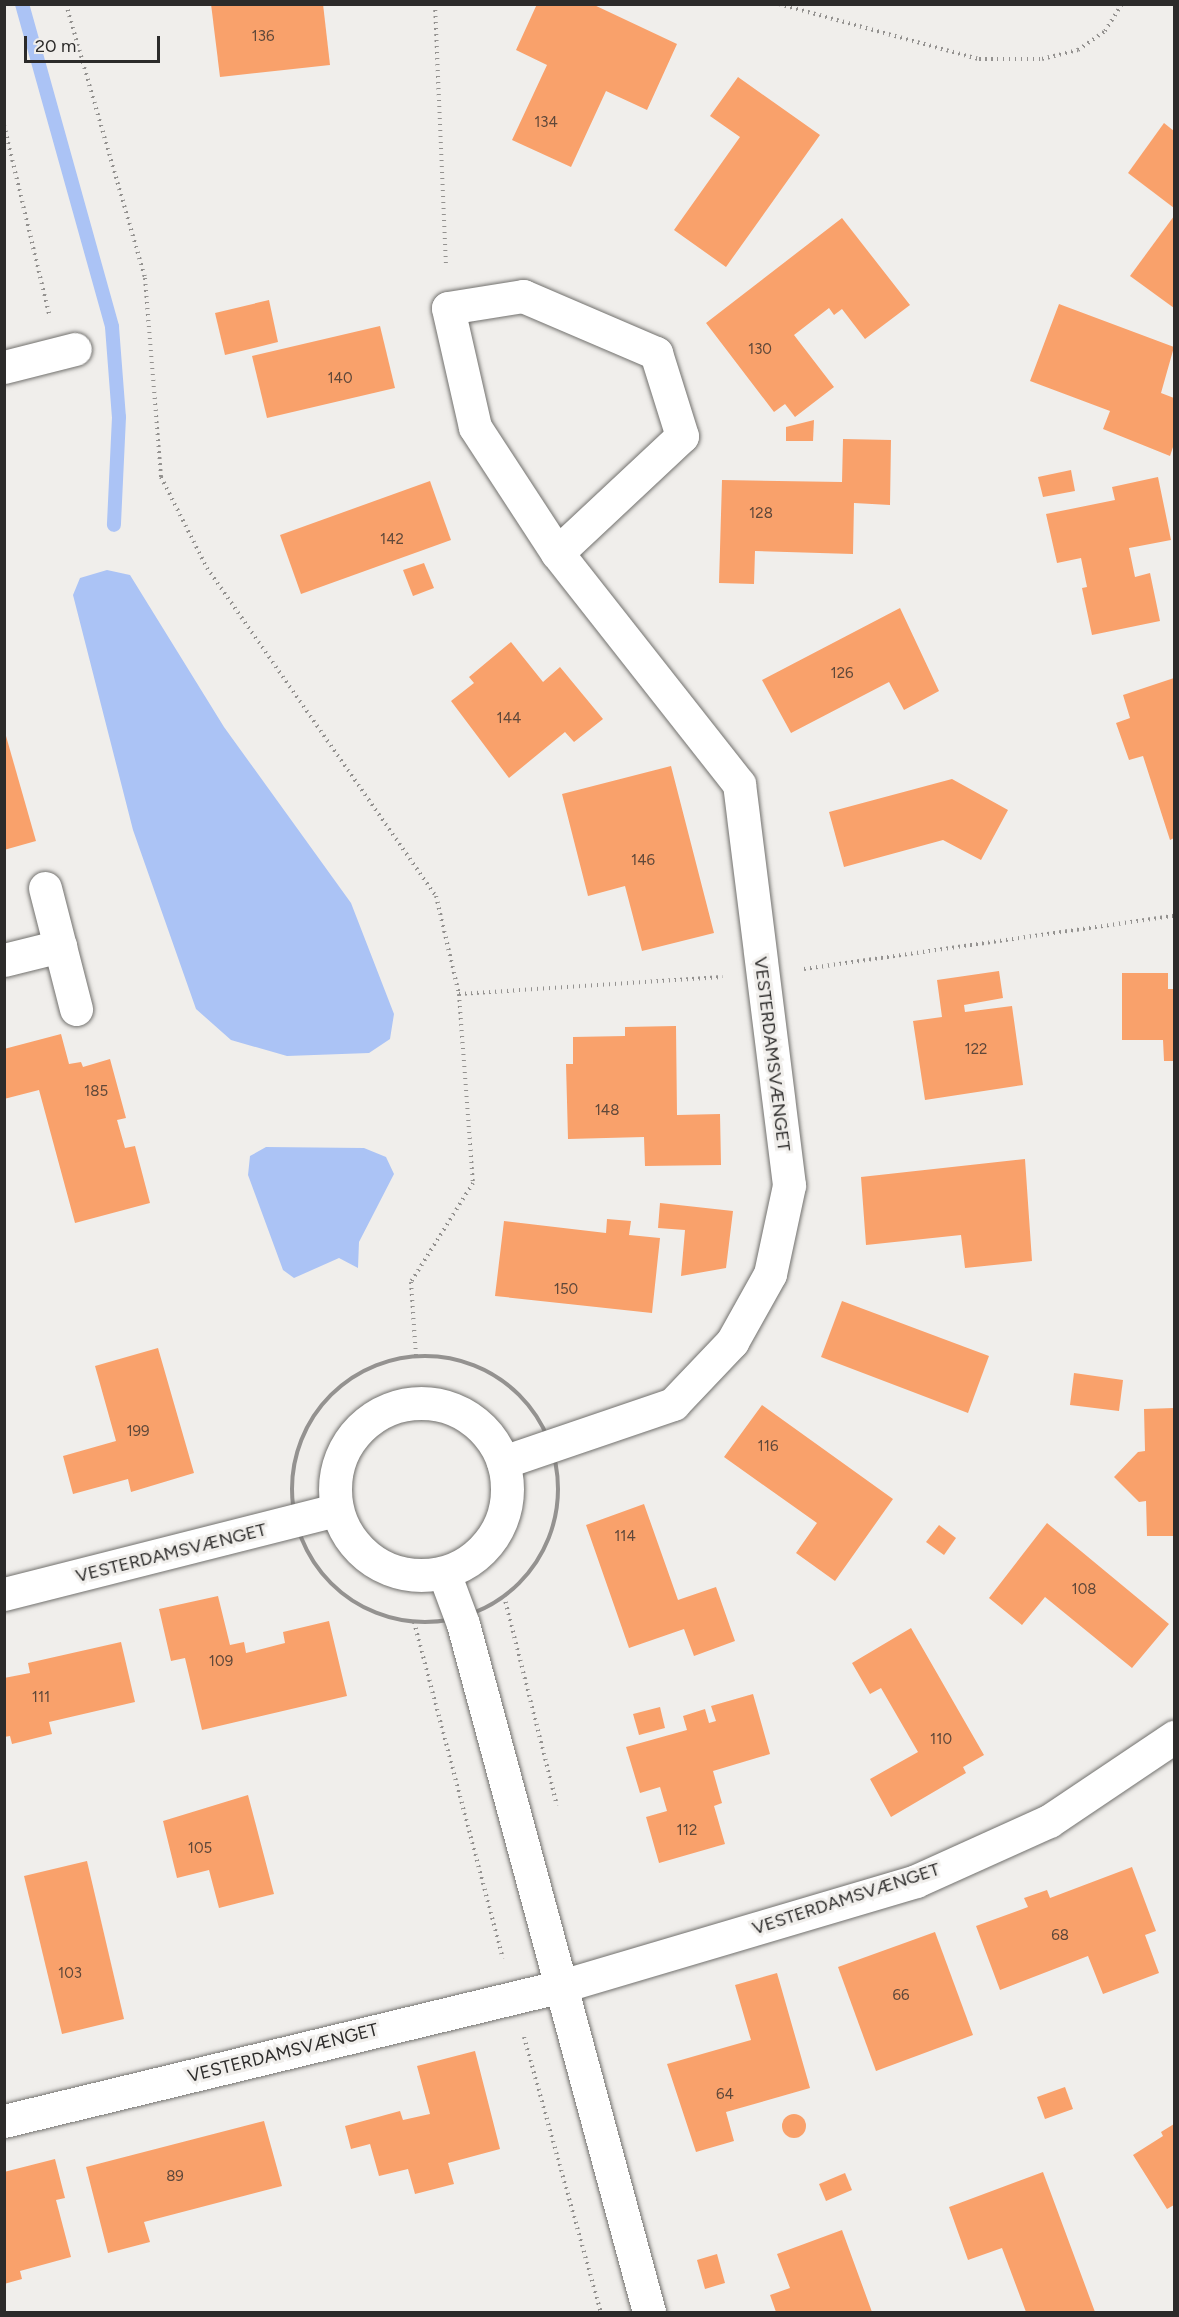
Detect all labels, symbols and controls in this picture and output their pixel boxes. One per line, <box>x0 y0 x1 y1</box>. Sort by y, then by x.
scale bar <box>27 24 164 62</box>
house number: 136 <box>252 28 274 46</box>
text: 20 m <box>35 35 76 57</box>
house number: 134 <box>534 114 558 132</box>
house number: 130 <box>748 341 772 359</box>
house number: 140 <box>327 370 353 388</box>
house number: 128 <box>749 505 773 523</box>
house number: 142 <box>380 531 404 549</box>
house number: 126 <box>830 665 854 683</box>
house number: 144 <box>497 710 521 728</box>
house number: 146 <box>631 852 655 870</box>
street label: VESTERDAMSVÆNGET <box>749 956 795 1152</box>
house number: 122 <box>965 1041 987 1059</box>
house number: 185 <box>84 1083 108 1101</box>
house number: 148 <box>595 1102 619 1120</box>
house number: 150 <box>554 1281 578 1299</box>
house number: 199 <box>126 1423 150 1441</box>
house number: 116 <box>758 1438 778 1456</box>
street label: VESTERDAMSVÆNGET <box>73 1519 269 1587</box>
house number: 114 <box>614 1528 636 1546</box>
house number: 108 <box>1071 1581 1097 1599</box>
house number: 109 <box>209 1653 233 1671</box>
house number: 111 <box>32 1689 50 1707</box>
house number: 110 <box>930 1731 952 1749</box>
house number: 112 <box>677 1822 697 1840</box>
house number: 105 <box>188 1840 212 1858</box>
street label: VESTERDAMSVÆNGET <box>750 1859 942 1939</box>
house number: 68 <box>1051 1927 1069 1945</box>
house number: 103 <box>58 1965 82 1983</box>
house number: 66 <box>893 1987 909 2005</box>
street label: VESTERDAMSVÆNGET <box>185 2019 381 2087</box>
house number: 64 <box>716 2086 734 2104</box>
house number: 89 <box>166 2168 184 2186</box>

